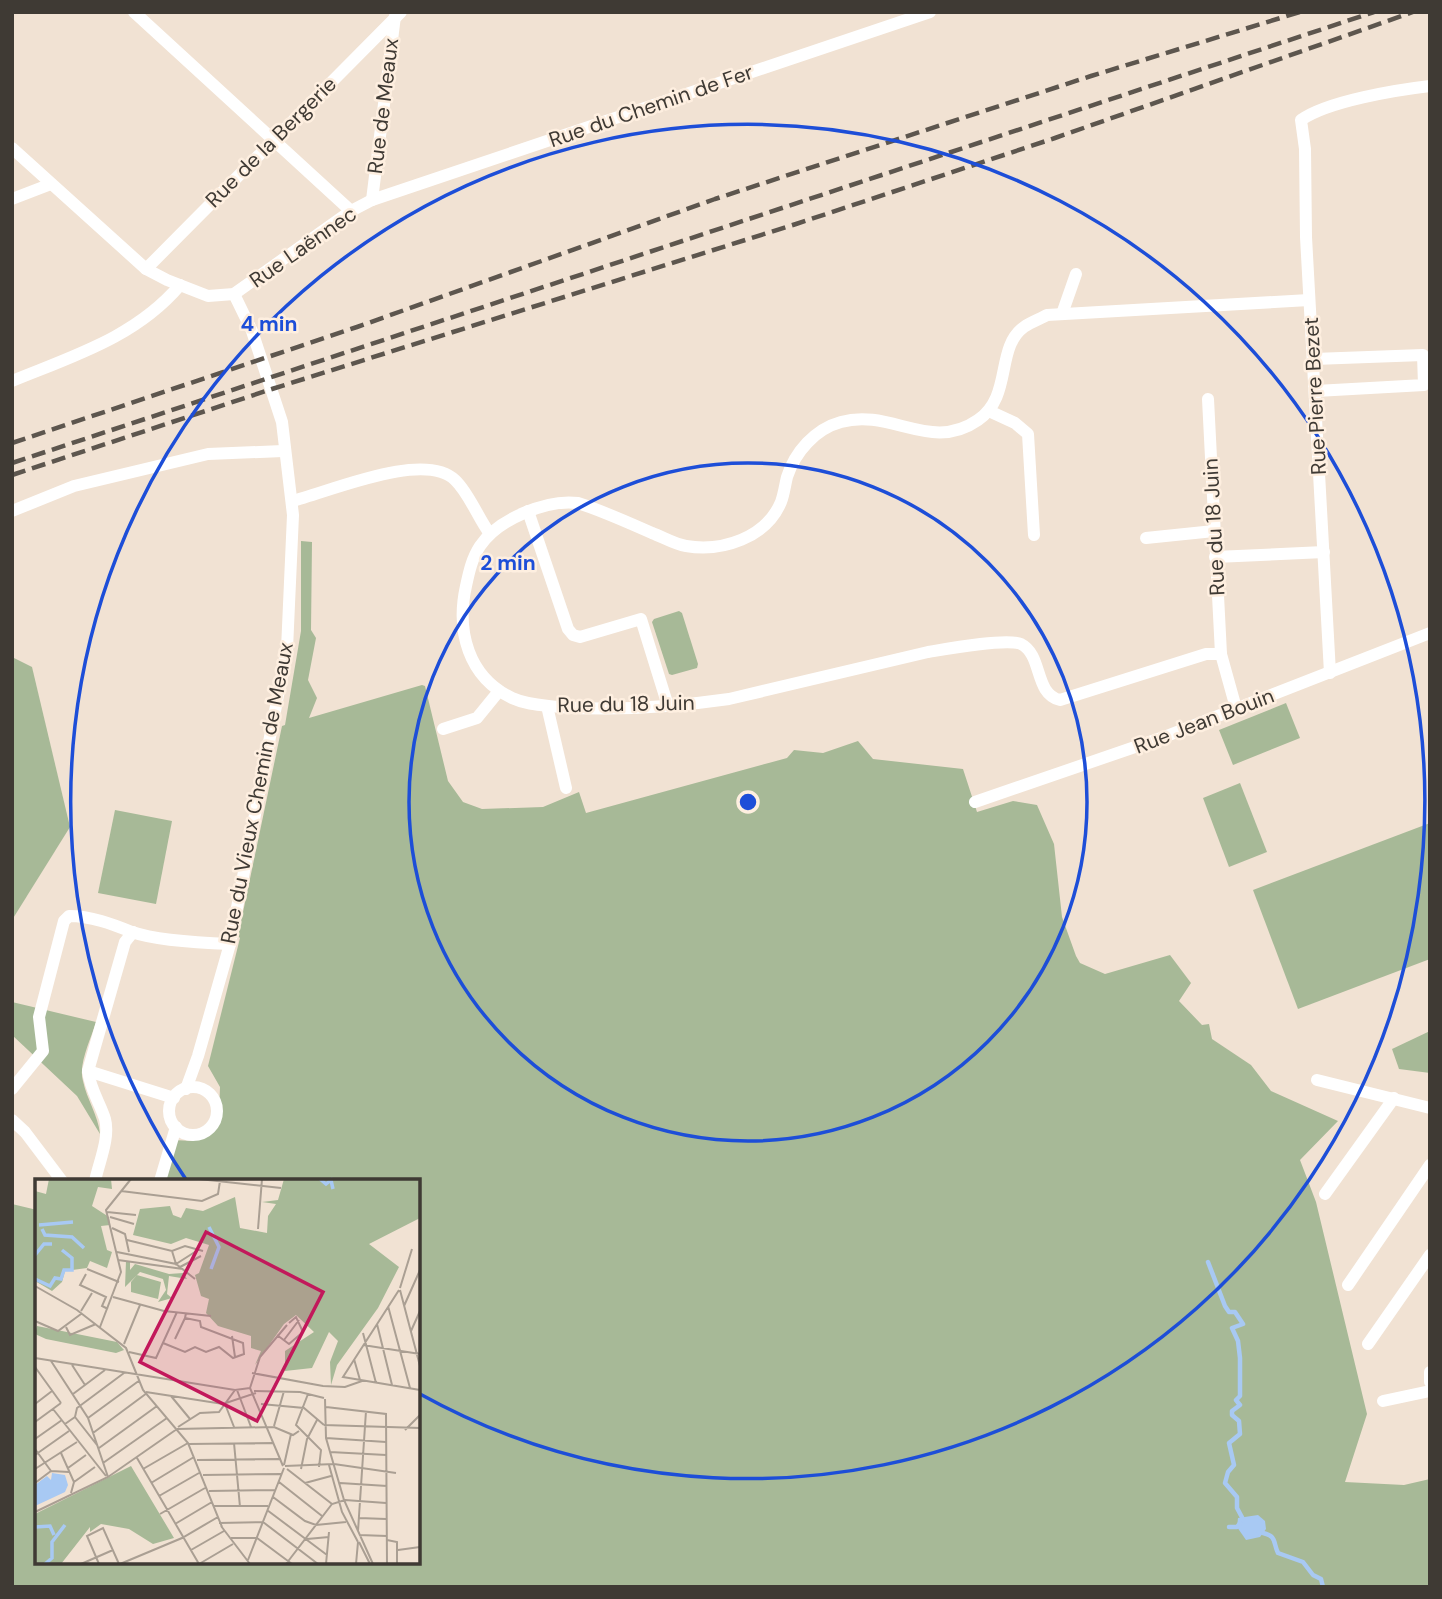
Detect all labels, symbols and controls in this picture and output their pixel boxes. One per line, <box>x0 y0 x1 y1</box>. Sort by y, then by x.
street label: Rue de Meaux <box>361 37 405 175</box>
street label: Rue du Chemin de Fer <box>545 58 757 154</box>
street label: Rue de la Bergerie <box>199 70 343 214</box>
street label: Rue Laënnec <box>244 200 362 294</box>
text: 4 min <box>240 310 298 338</box>
street label: Rue Pierre Bezet <box>1297 316 1333 476</box>
street label: Rue du 18 Juin <box>1196 458 1232 596</box>
text: 2 min <box>480 549 536 577</box>
street label: Rue du Vieux Chemin de Meaux <box>214 640 300 946</box>
street label: Rue Jean Bouin <box>1130 681 1278 761</box>
street label: Rue du 18 Juin <box>557 689 695 719</box>
centre of rings <box>736 790 760 814</box>
inset map <box>35 1179 420 1564</box>

